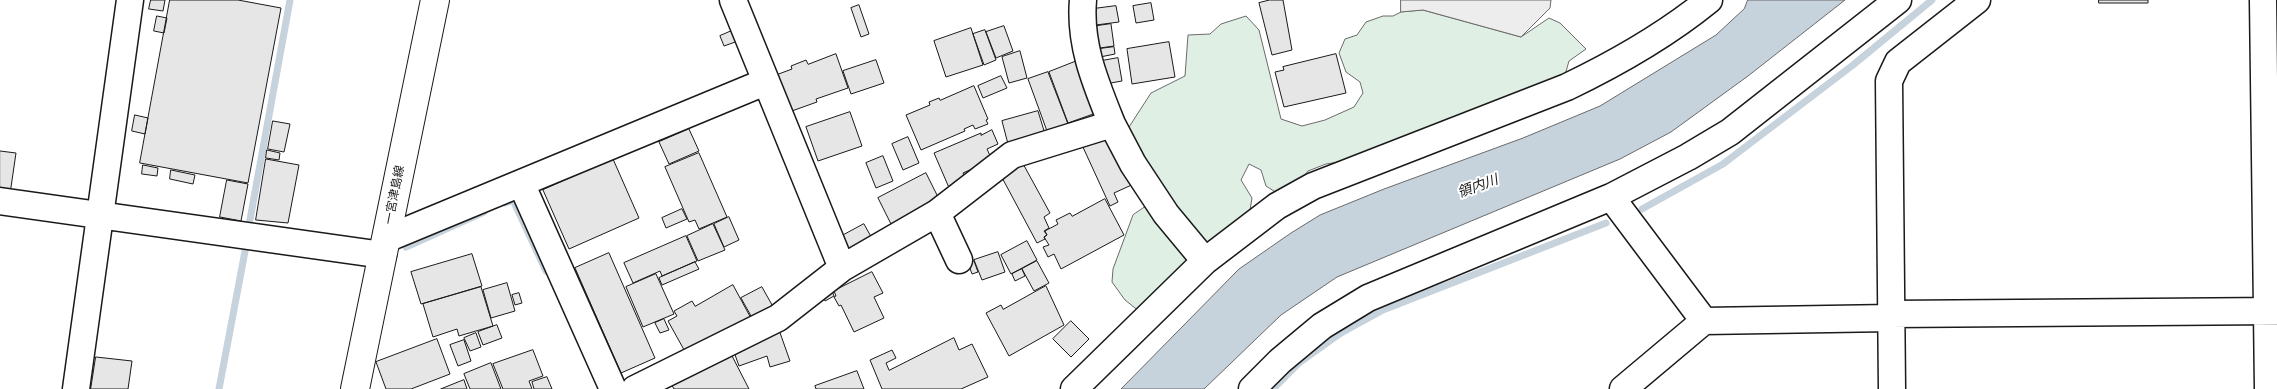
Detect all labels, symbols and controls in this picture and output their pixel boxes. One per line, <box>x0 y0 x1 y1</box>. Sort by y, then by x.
street label: 一宮津島線 <box>382 164 408 226</box>
water label: 領内川 <box>1455 172 1501 202</box>

